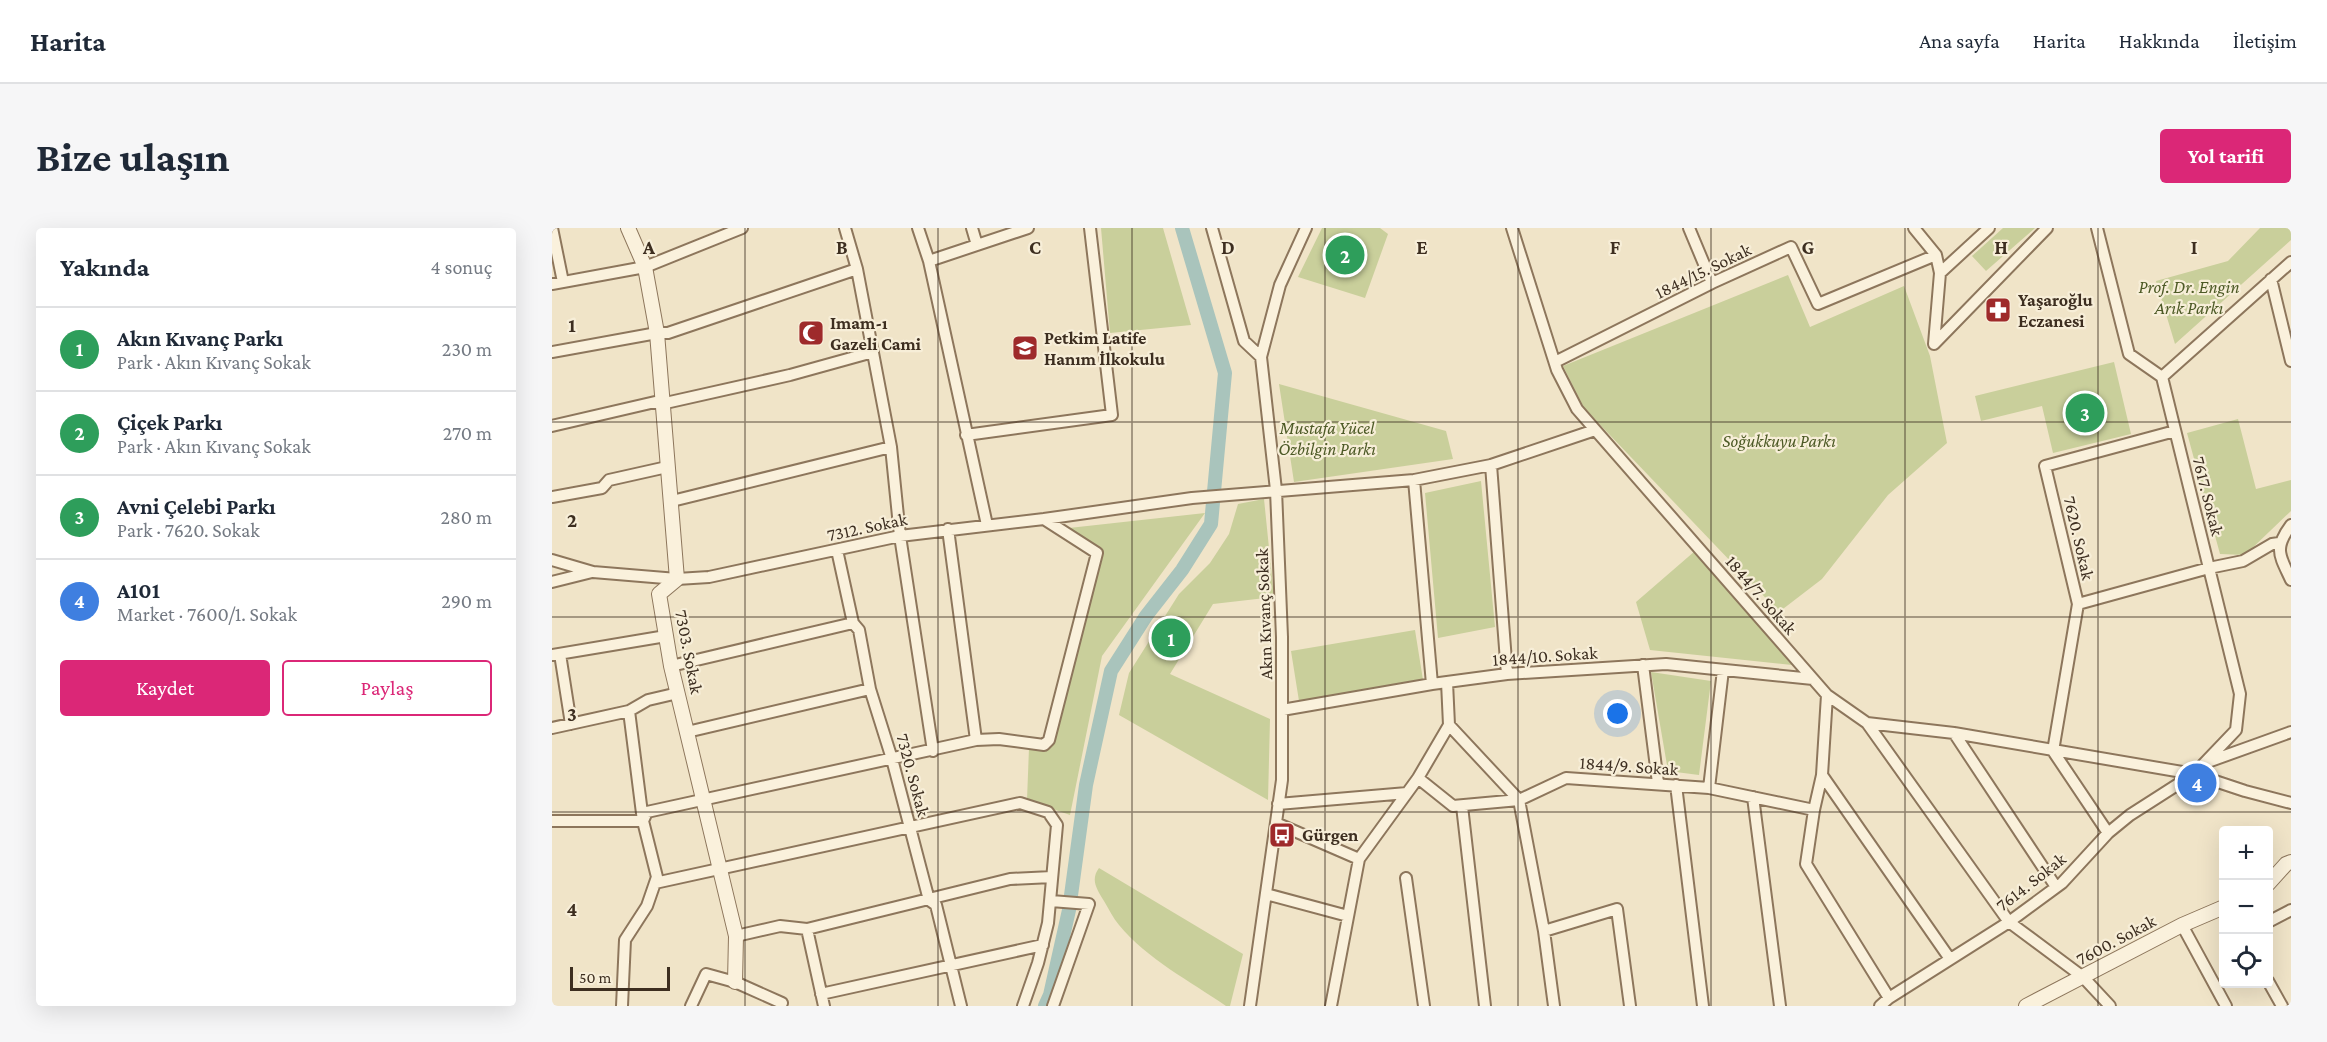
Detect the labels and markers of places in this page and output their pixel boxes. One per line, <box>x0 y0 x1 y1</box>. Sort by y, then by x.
pin: 2 <box>1326 232 1364 278</box>
place label: Yaşaroğlu Eczanesi <box>2018 290 2093 331</box>
pharmacy icon: Yaşaroğlu Eczanesi <box>1983 295 2013 325</box>
place label: Imam-ı Gazeli Cami <box>830 313 922 354</box>
mosque icon: Imam-ı Gazeli Cami <box>796 318 826 348</box>
place label: Petkim Latife Hanım İlkokulu <box>1044 328 1166 369</box>
school or university icon: Petkim Latife Hanım İlkokulu <box>1010 333 1040 363</box>
pin: 3 <box>2066 390 2104 435</box>
pin: 1 <box>1152 616 1190 660</box>
pin: 4 <box>2178 760 2216 806</box>
bus stop icon: Gürgen <box>1267 820 1297 850</box>
place label: Gürgen <box>1302 825 1359 845</box>

